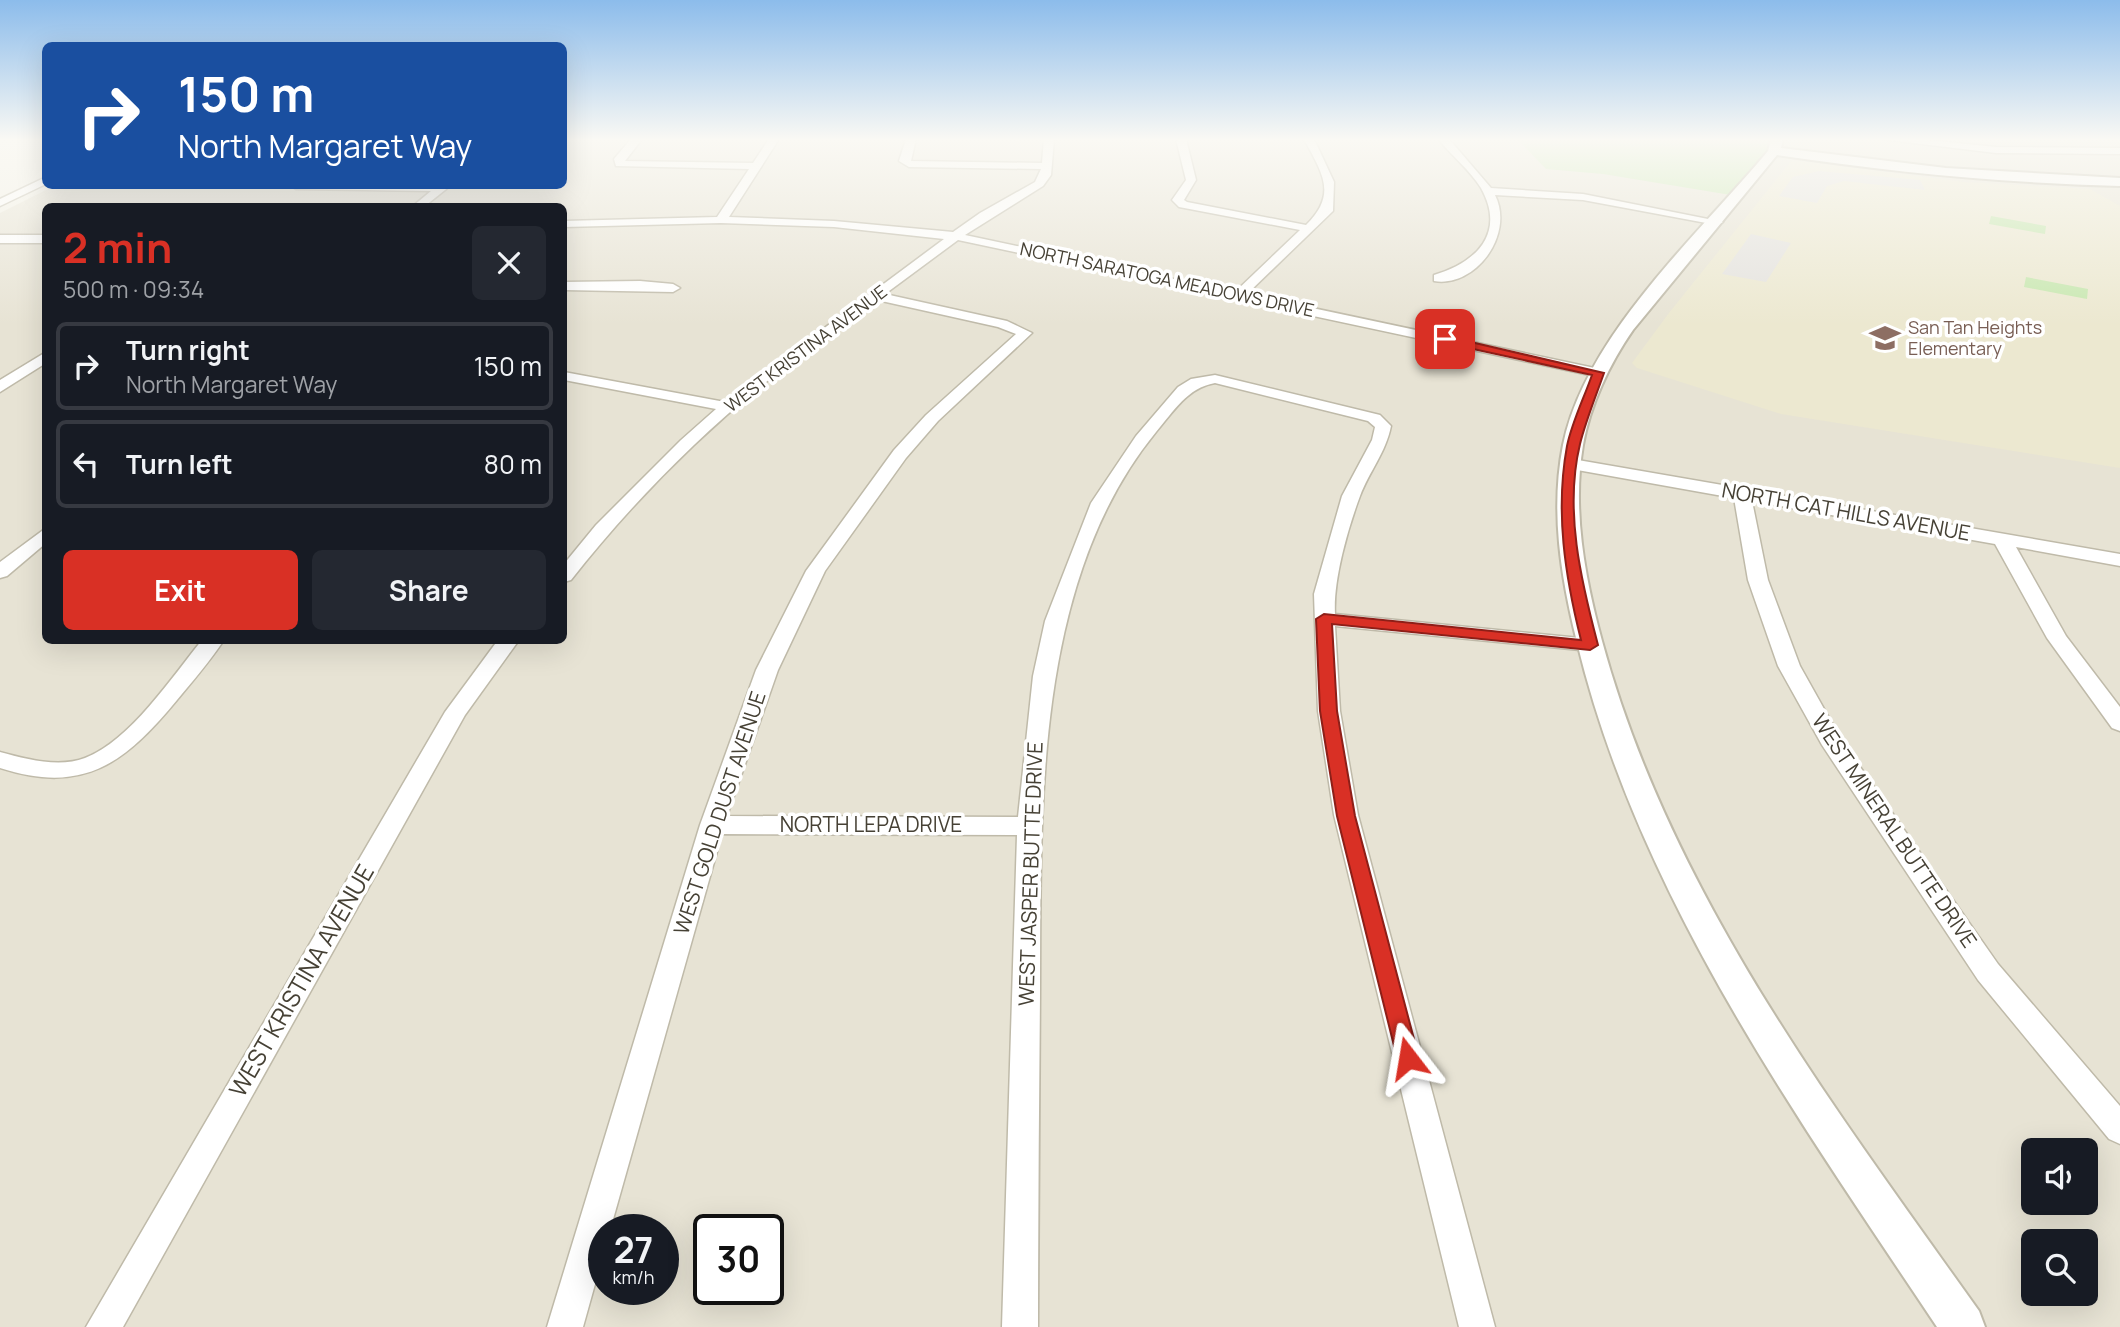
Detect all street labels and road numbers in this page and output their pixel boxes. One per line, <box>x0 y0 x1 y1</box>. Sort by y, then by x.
street label: NORTH SARATOGA MEADOWS DRIVE <box>1018 236 1316 322</box>
street label: WEST KRISTINA AVENUE <box>719 279 892 417</box>
street label: NORTH CAT HILLS AVENUE <box>1720 475 1973 547</box>
street label: WEST GOLD DUST AVENUE <box>666 688 772 938</box>
street label: WEST MINERAL BUTTE DRIVE <box>1806 708 1984 953</box>
street label: WEST JASPER BUTTE DRIVE <box>1011 741 1049 1007</box>
street label: NORTH LEPA DRIVE <box>780 810 962 838</box>
street label: WEST KRISTINA AVENUE <box>221 858 381 1103</box>

